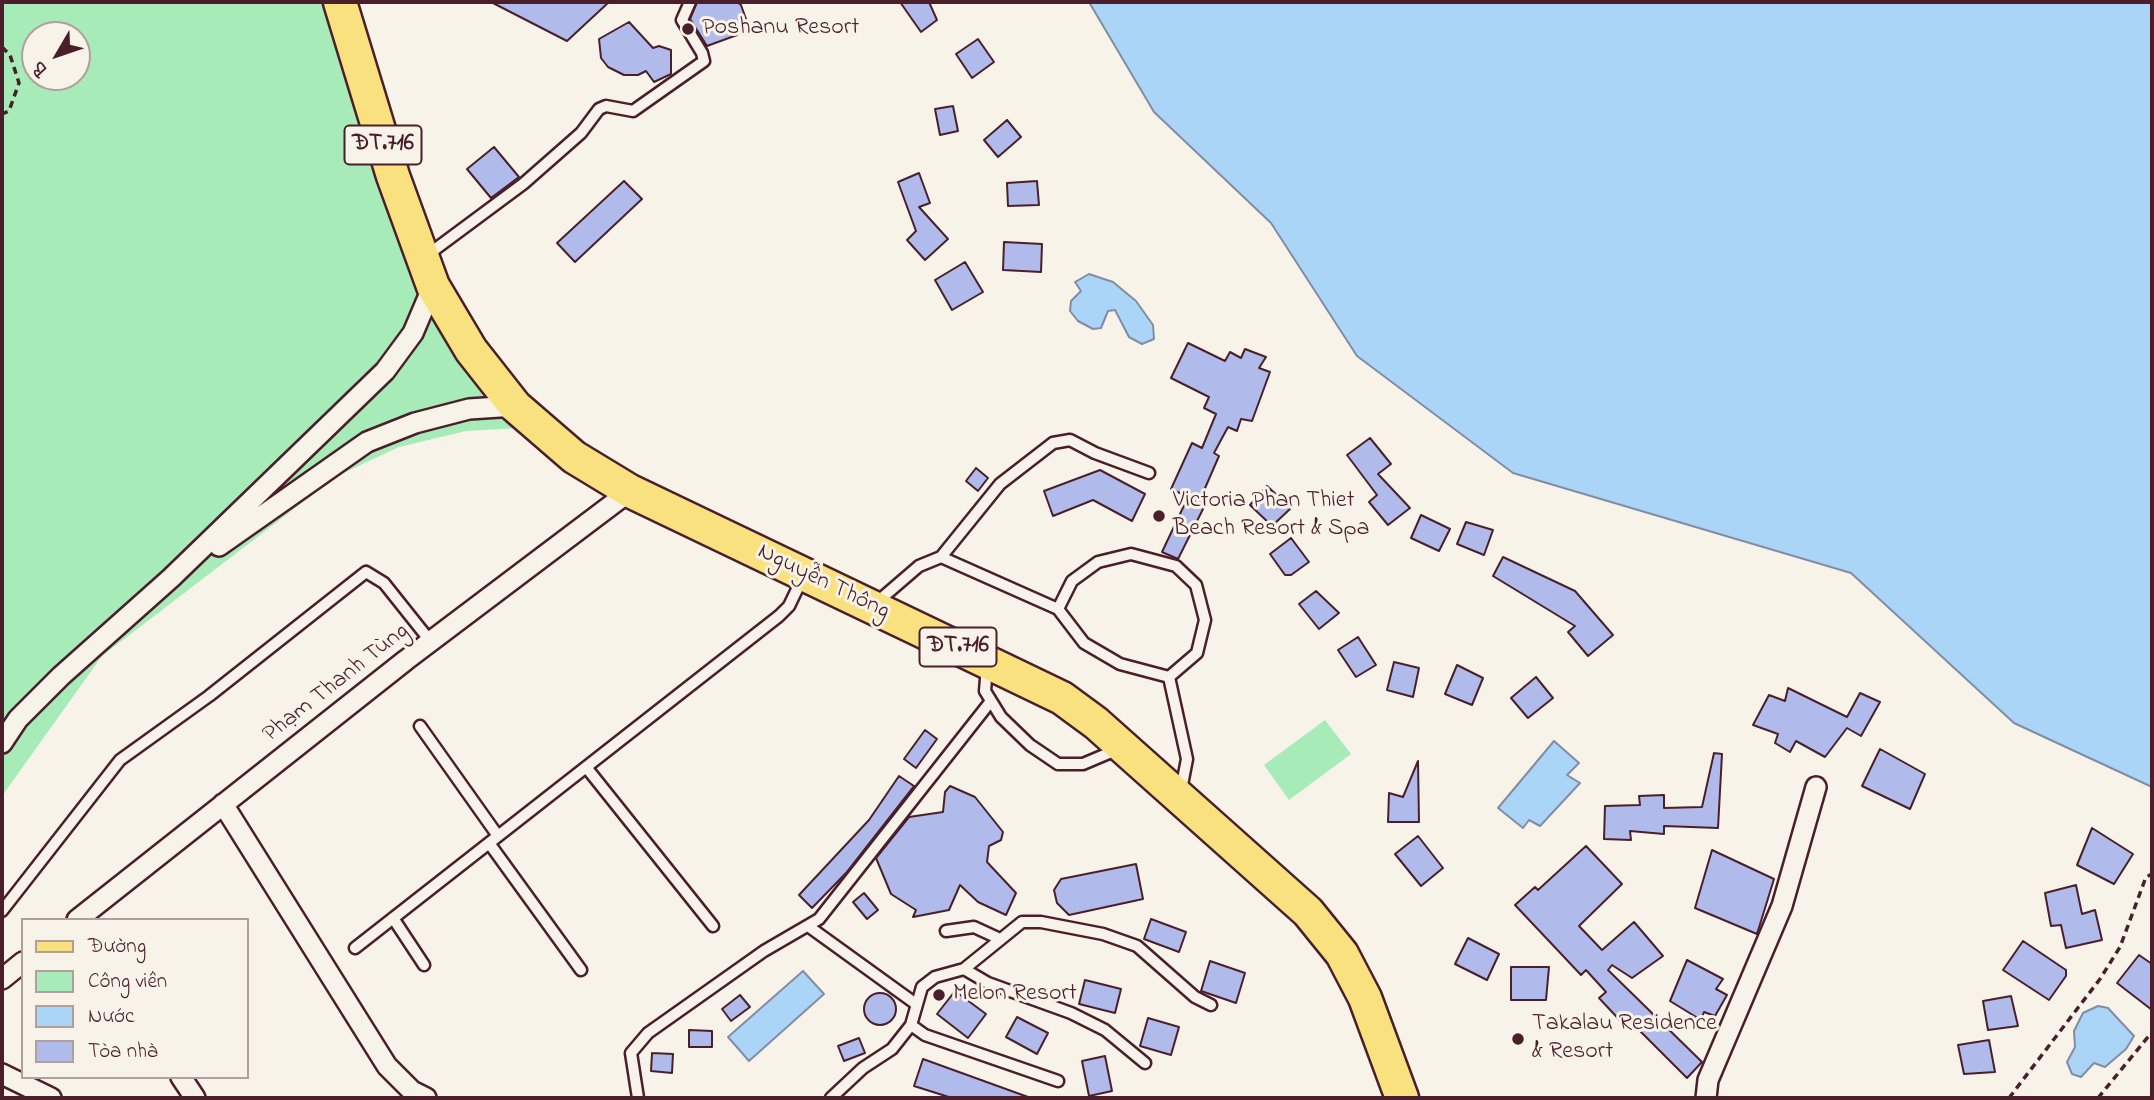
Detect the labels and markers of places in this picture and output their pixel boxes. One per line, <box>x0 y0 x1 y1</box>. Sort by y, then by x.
place label: Poshanu Resort <box>702 15 859 43</box>
marker: Poshanu Resort <box>680 21 696 37</box>
place label: Victoria Phan Thiet Beach Resort & Spa <box>1173 488 1370 544</box>
marker: Victoria Phan Thiet Beach Resort & Spa <box>1151 508 1167 524</box>
place label: Melon Resort <box>953 981 1077 1009</box>
marker: Melon Resort <box>931 987 947 1003</box>
place label: Takalau Residence & Resort <box>1532 1011 1717 1067</box>
marker: Takalau Residence & Resort <box>1510 1031 1526 1047</box>

